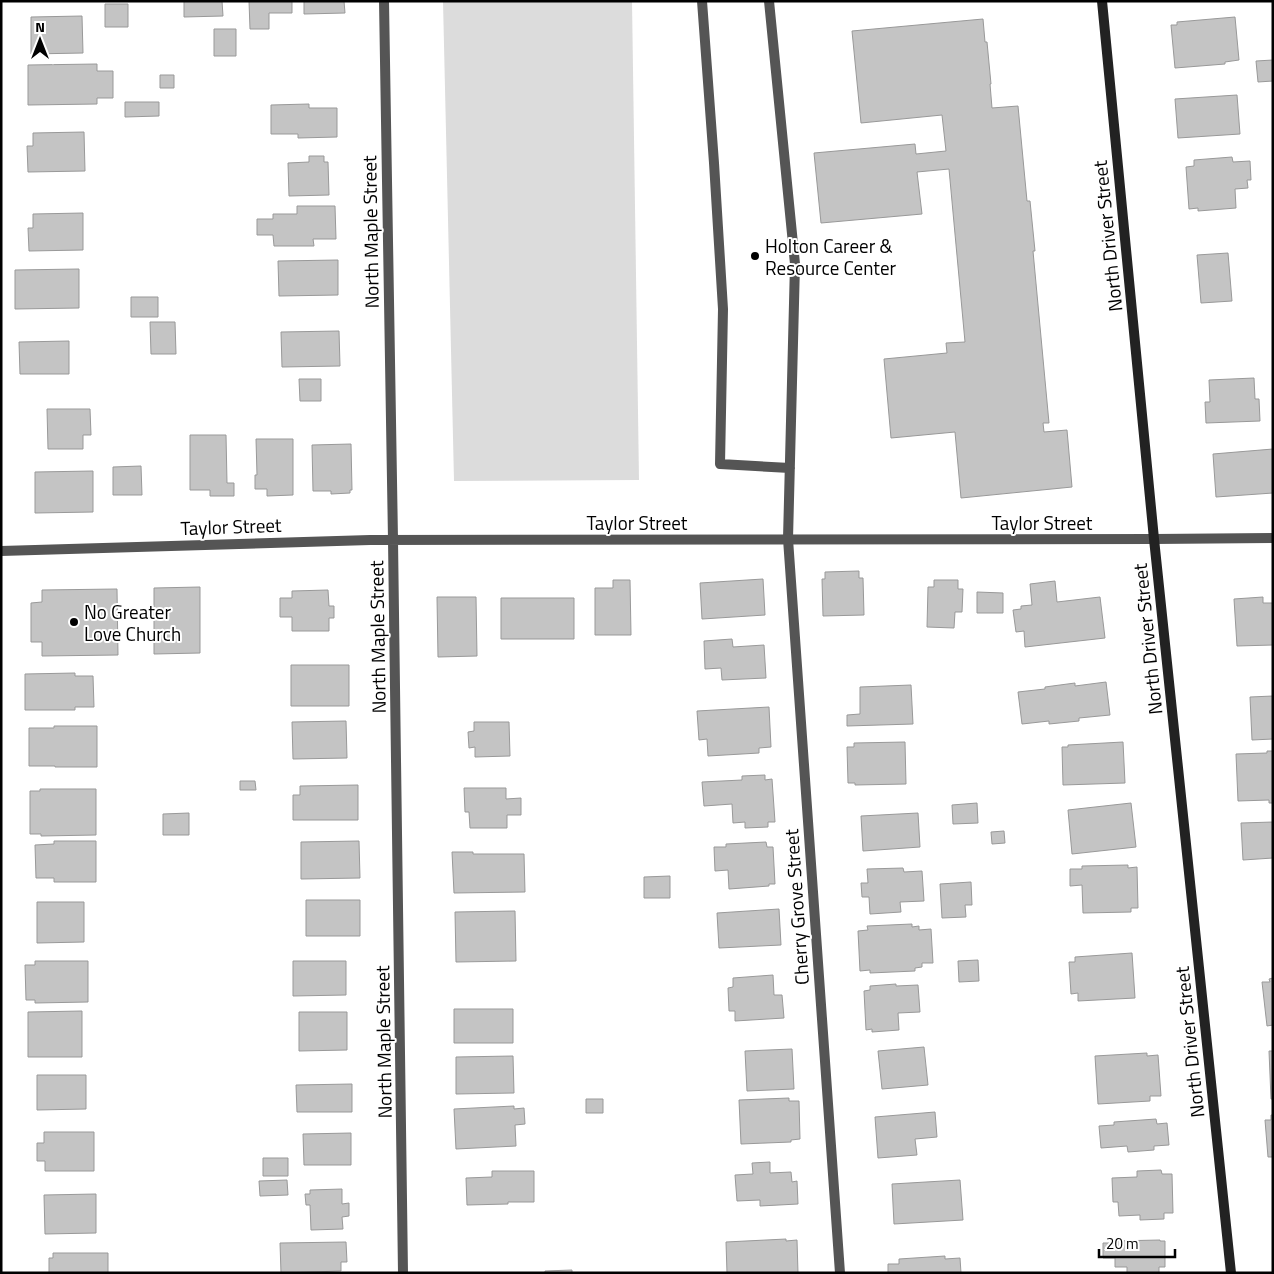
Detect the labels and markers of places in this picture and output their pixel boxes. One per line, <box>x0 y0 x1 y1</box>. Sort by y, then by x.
place label: Holton Career & Resource Center <box>765 231 897 282</box>
marker: Holton Career & Resource Center <box>749 250 761 262</box>
place label: No Greater Love Church <box>84 597 181 648</box>
marker: No Greater Love Church <box>68 616 80 628</box>

